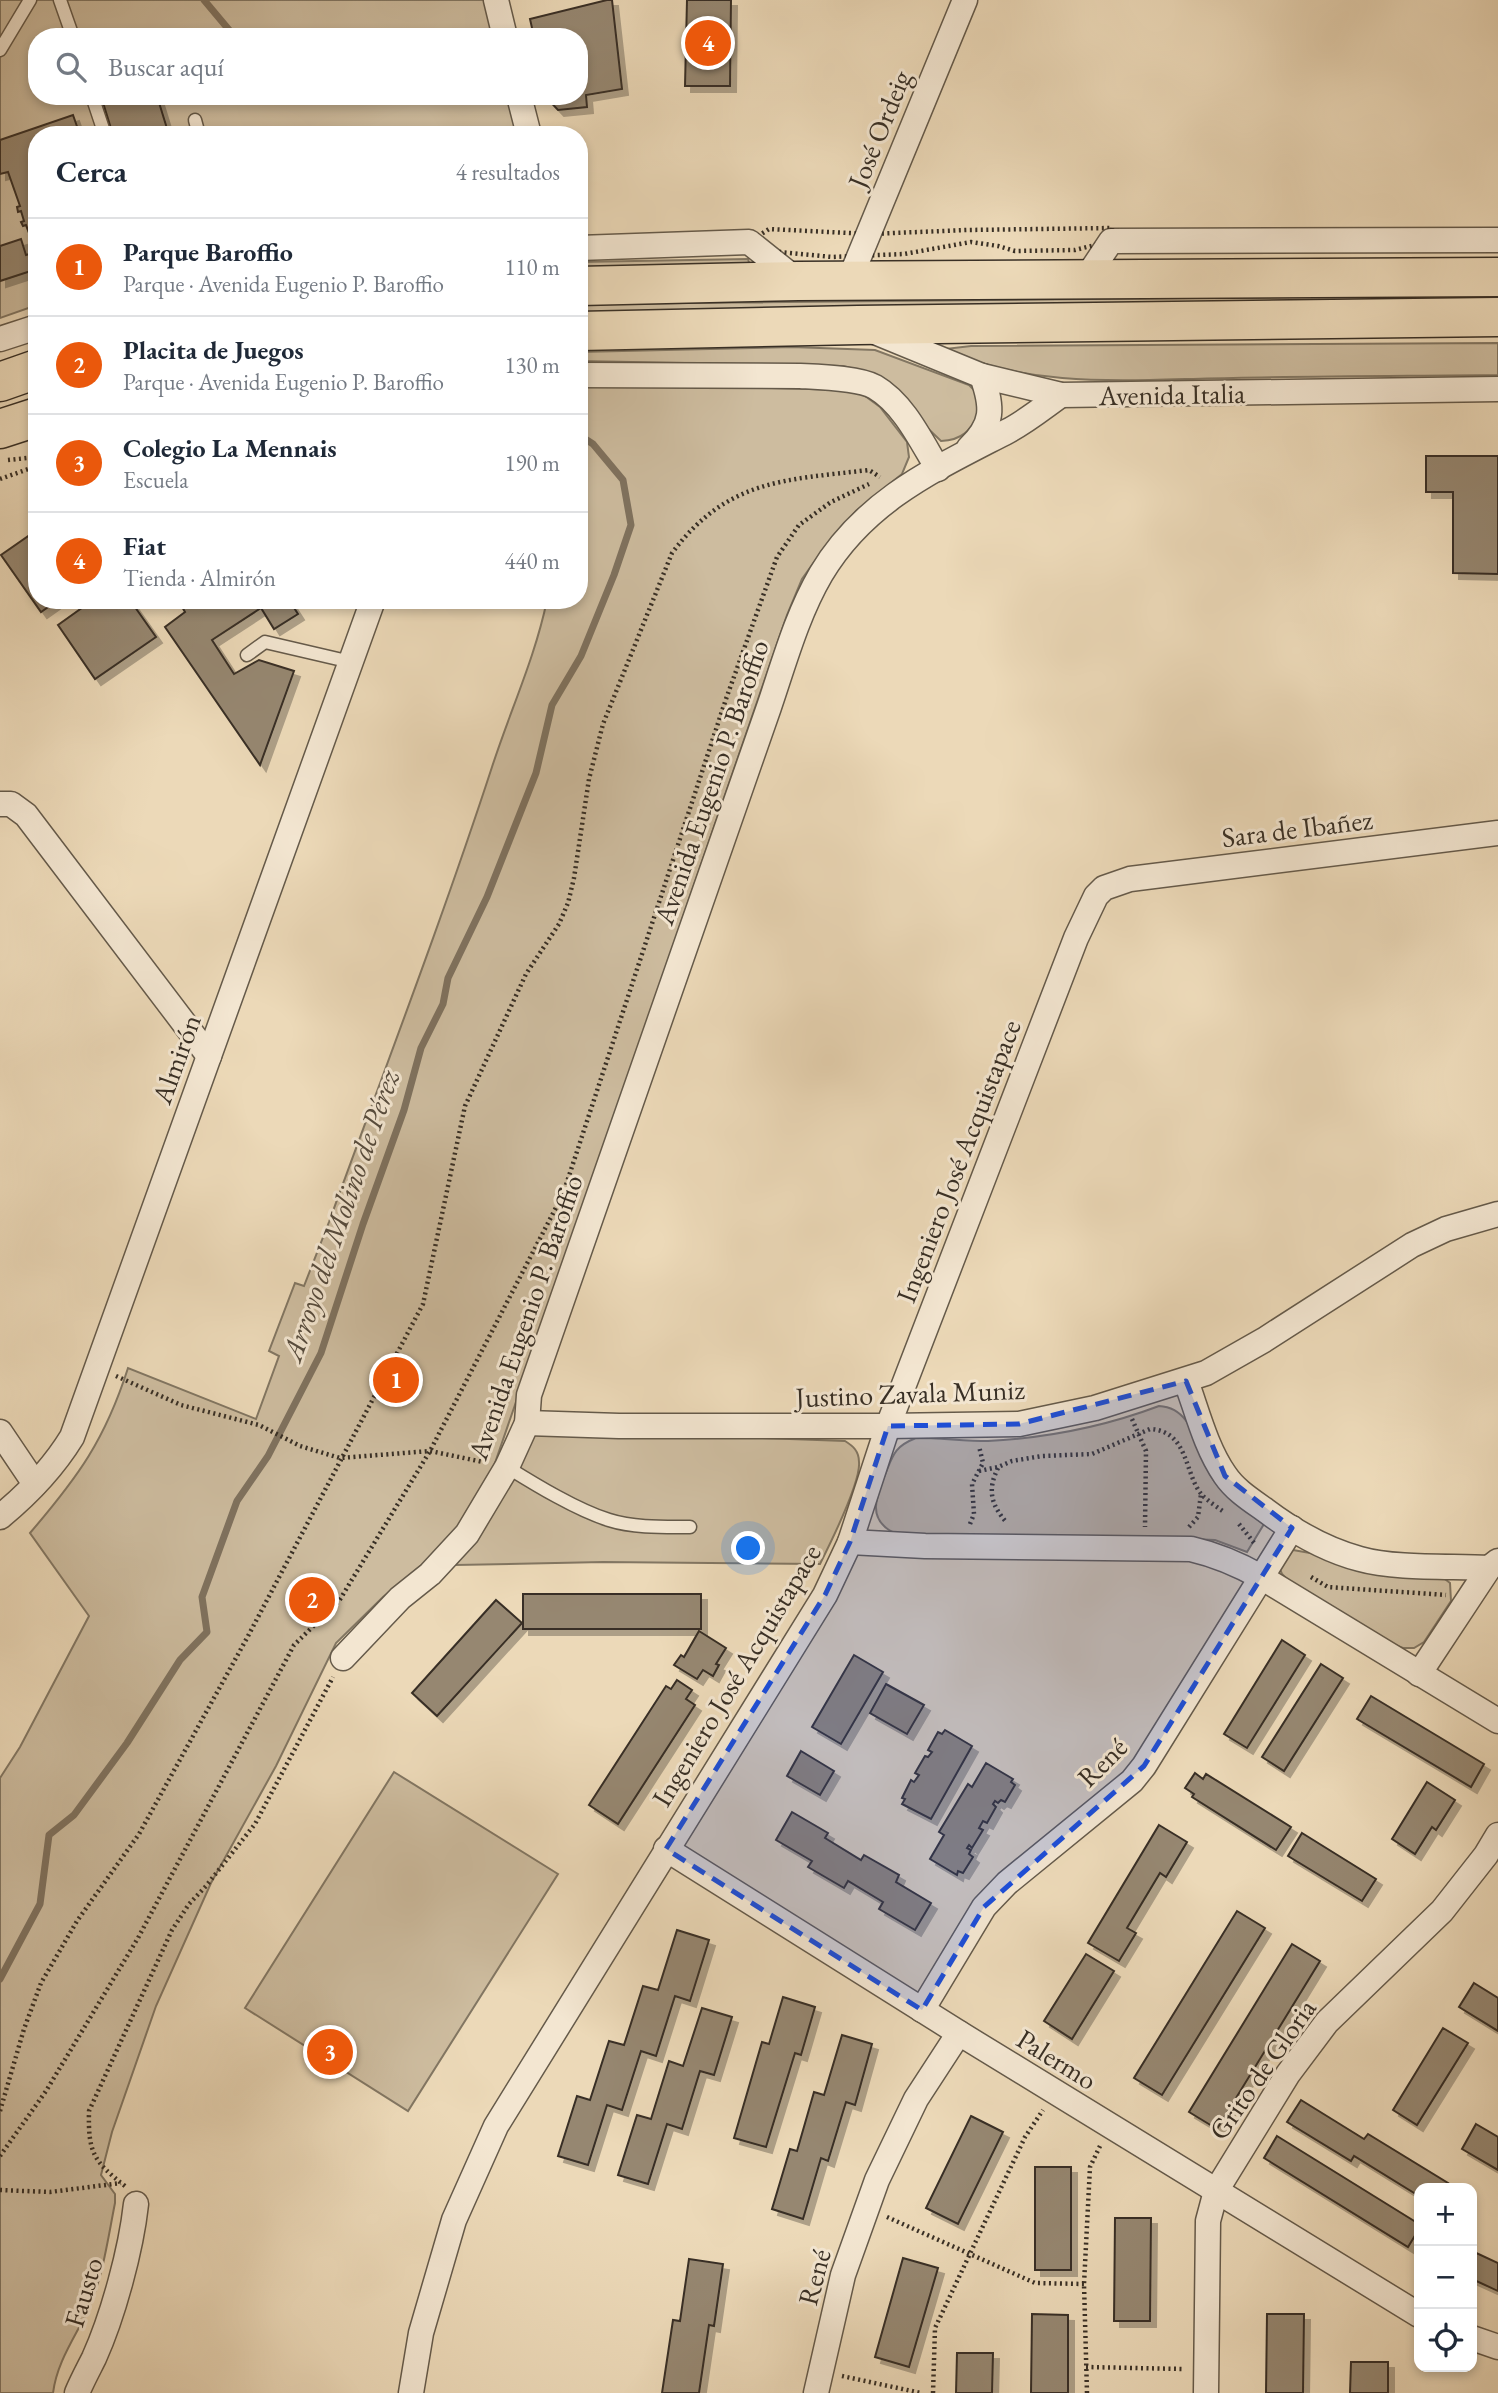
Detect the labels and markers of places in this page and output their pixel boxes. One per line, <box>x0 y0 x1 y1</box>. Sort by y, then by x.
pin: 4 <box>685 17 731 69</box>
pin: 1 <box>373 1354 419 1406</box>
pin: 2 <box>289 1574 335 1626</box>
pin: 3 <box>307 2026 353 2078</box>

